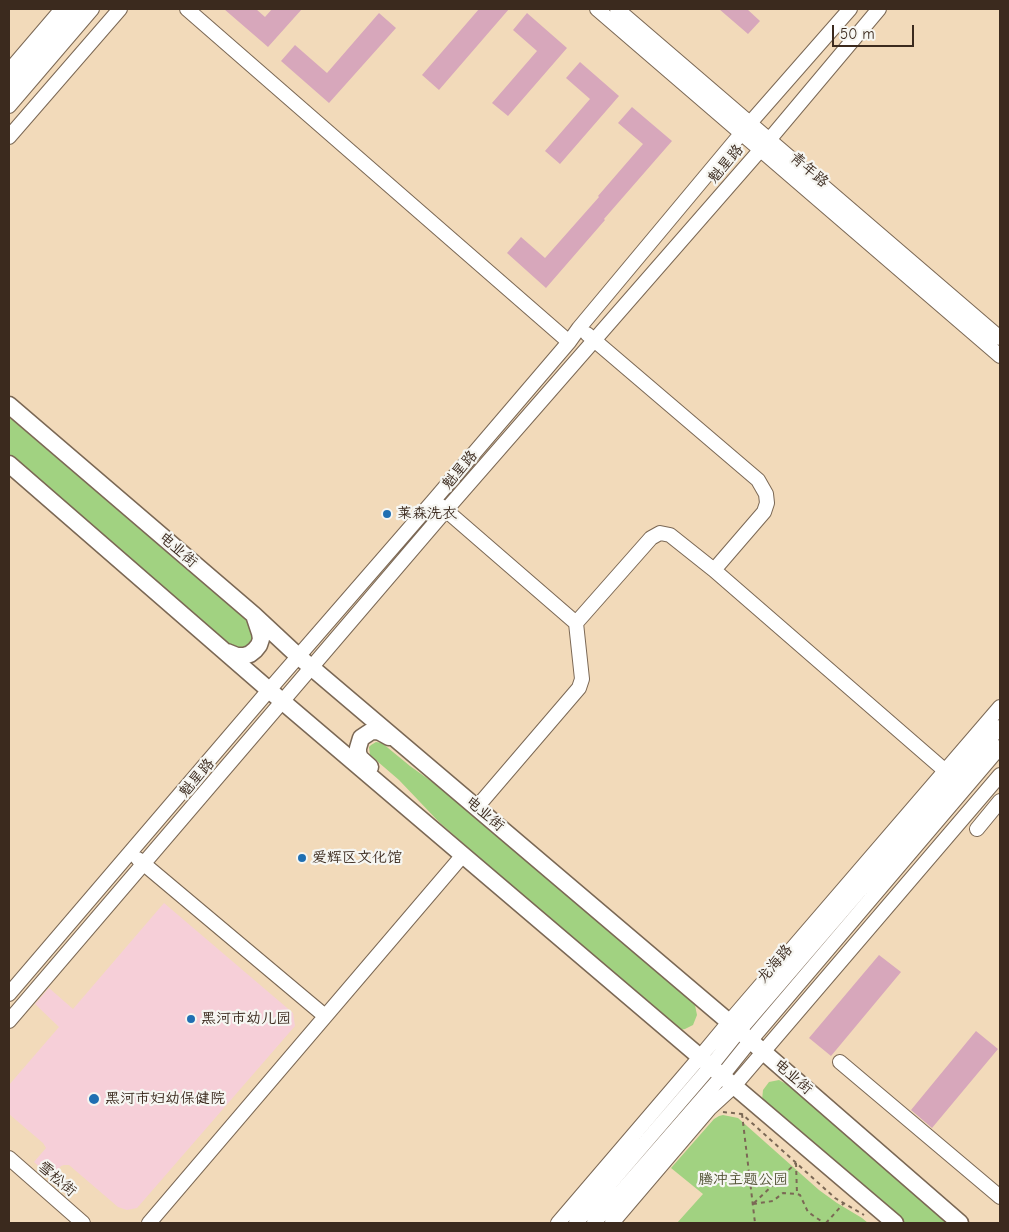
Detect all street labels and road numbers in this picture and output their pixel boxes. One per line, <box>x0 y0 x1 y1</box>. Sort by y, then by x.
street label: 魁星路 <box>704 141 748 187</box>
street label: 青年路 <box>786 148 832 192</box>
street label: 魁星路 <box>438 447 482 493</box>
street label: 电业街 <box>155 528 201 572</box>
street label: 魁星路 <box>175 755 219 801</box>
street label: 电业街 <box>462 793 508 835</box>
street label: 龙海路 <box>753 941 797 987</box>
street label: 电业街 <box>770 1055 816 1099</box>
street label: 雪松街 <box>34 1157 80 1201</box>

